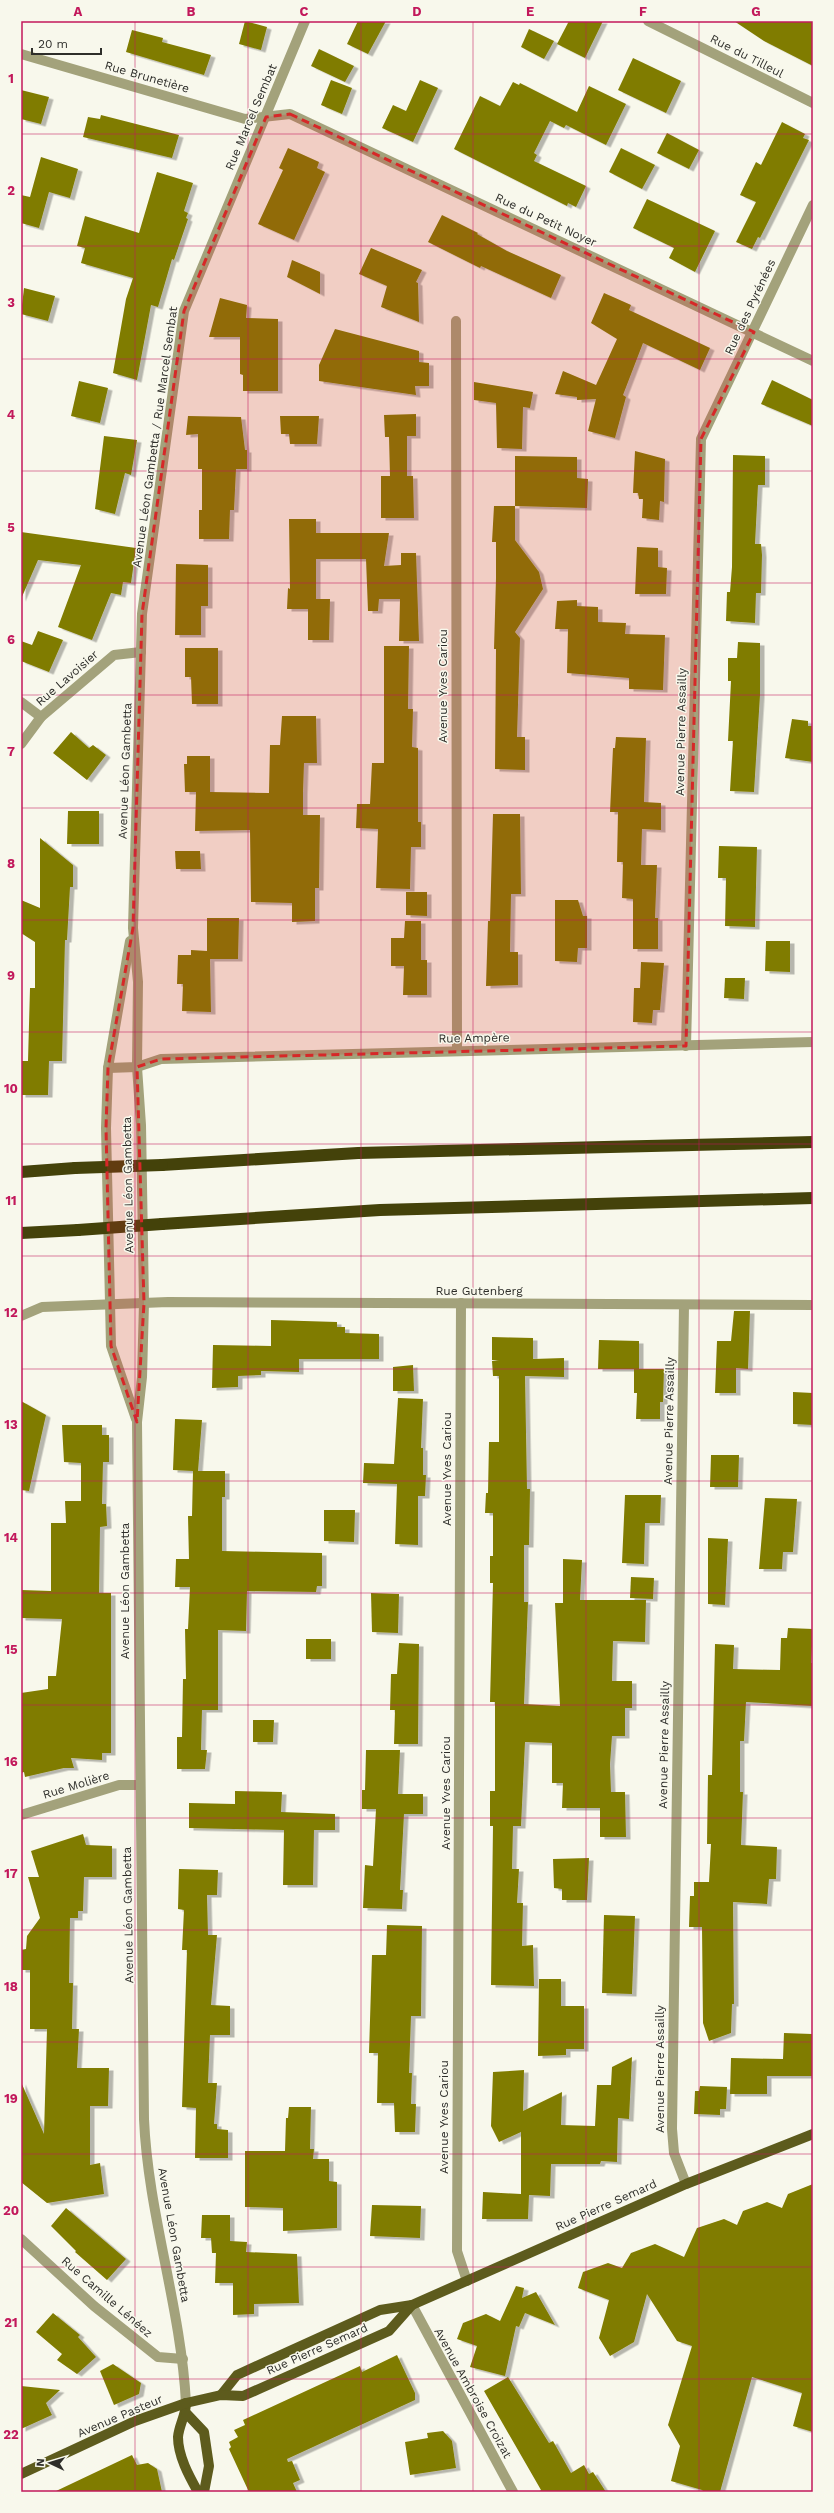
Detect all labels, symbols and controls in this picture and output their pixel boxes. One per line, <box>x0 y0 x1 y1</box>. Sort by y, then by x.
text: A <box>74 4 83 19</box>
text: B <box>187 4 196 19</box>
text: C <box>300 4 309 19</box>
text: D <box>412 4 422 19</box>
text: E <box>526 4 534 19</box>
text: F <box>639 4 647 19</box>
text: G <box>751 4 761 19</box>
scale bar <box>32 30 101 56</box>
street label: Rue du Tilleul <box>708 31 786 81</box>
text: 20 m <box>38 37 68 51</box>
street label: Rue Brunetière <box>103 58 191 96</box>
street label: Rue Marcel Sembat <box>222 62 280 172</box>
text: 1 <box>8 71 14 86</box>
text: 2 <box>7 183 15 198</box>
street label: Rue du Petit Noyer <box>493 190 599 250</box>
street label: Rue des Pyrénées <box>722 257 778 357</box>
text: 3 <box>7 295 15 310</box>
street label: Avenue Léon Gambetta / Rue Marcel Sembat <box>130 305 180 569</box>
text: 4 <box>7 407 16 422</box>
text: 5 <box>7 520 15 535</box>
street label: Avenue Yves Cariou <box>436 629 450 743</box>
text: 6 <box>7 632 15 647</box>
street label: Rue Lavoisier <box>33 647 101 709</box>
street label: Avenue Pierre Assailly <box>673 667 689 796</box>
street label: Avenue Léon Gambetta <box>116 702 134 839</box>
text: 7 <box>7 744 15 759</box>
text: 8 <box>7 856 15 871</box>
text: 9 <box>7 968 15 983</box>
street label: Rue Ampère <box>438 1030 510 1046</box>
text: 10 <box>4 1081 18 1096</box>
street label: Avenue Léon Gambetta <box>120 1116 136 1253</box>
text: 11 <box>5 1193 17 1208</box>
street label: Rue Gutenberg <box>435 1284 523 1298</box>
text: 12 <box>4 1305 18 1320</box>
street label: Avenue Pierre Assailly <box>661 1356 677 1485</box>
street label: Avenue Yves Cariou <box>440 1412 454 1526</box>
text: 13 <box>4 1417 18 1432</box>
street label: Avenue Léon Gambetta <box>118 1523 132 1659</box>
text: 14 <box>4 1530 19 1545</box>
text: 15 <box>4 1642 18 1657</box>
street label: Avenue Pierre Assailly <box>656 1680 672 1809</box>
street label: Avenue Yves Cariou <box>439 1736 453 1850</box>
text: 16 <box>4 1754 18 1769</box>
street label: Rue Molière <box>41 1768 111 1802</box>
street label: Avenue Léon Gambetta <box>120 1846 136 1983</box>
text: 17 <box>4 1866 18 1881</box>
text: 18 <box>4 1979 18 1994</box>
street label: Avenue Pierre Assailly <box>653 2004 667 2133</box>
street label: Avenue Yves Cariou <box>437 2060 451 2174</box>
text: 19 <box>4 2091 18 2106</box>
street label: Avenue Léon Gambetta <box>155 2167 193 2304</box>
street label: Rue Pierre Semard <box>553 2176 659 2234</box>
text: 20 <box>3 2203 19 2218</box>
street label: Rue Camille Lénéez <box>59 2254 155 2340</box>
text: 21 <box>4 2315 18 2330</box>
street label: Rue Pierre Semard <box>264 2320 370 2378</box>
street label: Avenue Ambroise Croizat <box>431 2325 515 2461</box>
street label: Avenue Pasteur <box>75 2392 165 2440</box>
text: 22 <box>3 2427 19 2442</box>
north arrow <box>30 2443 70 2483</box>
text: N <box>34 2458 47 2467</box>

